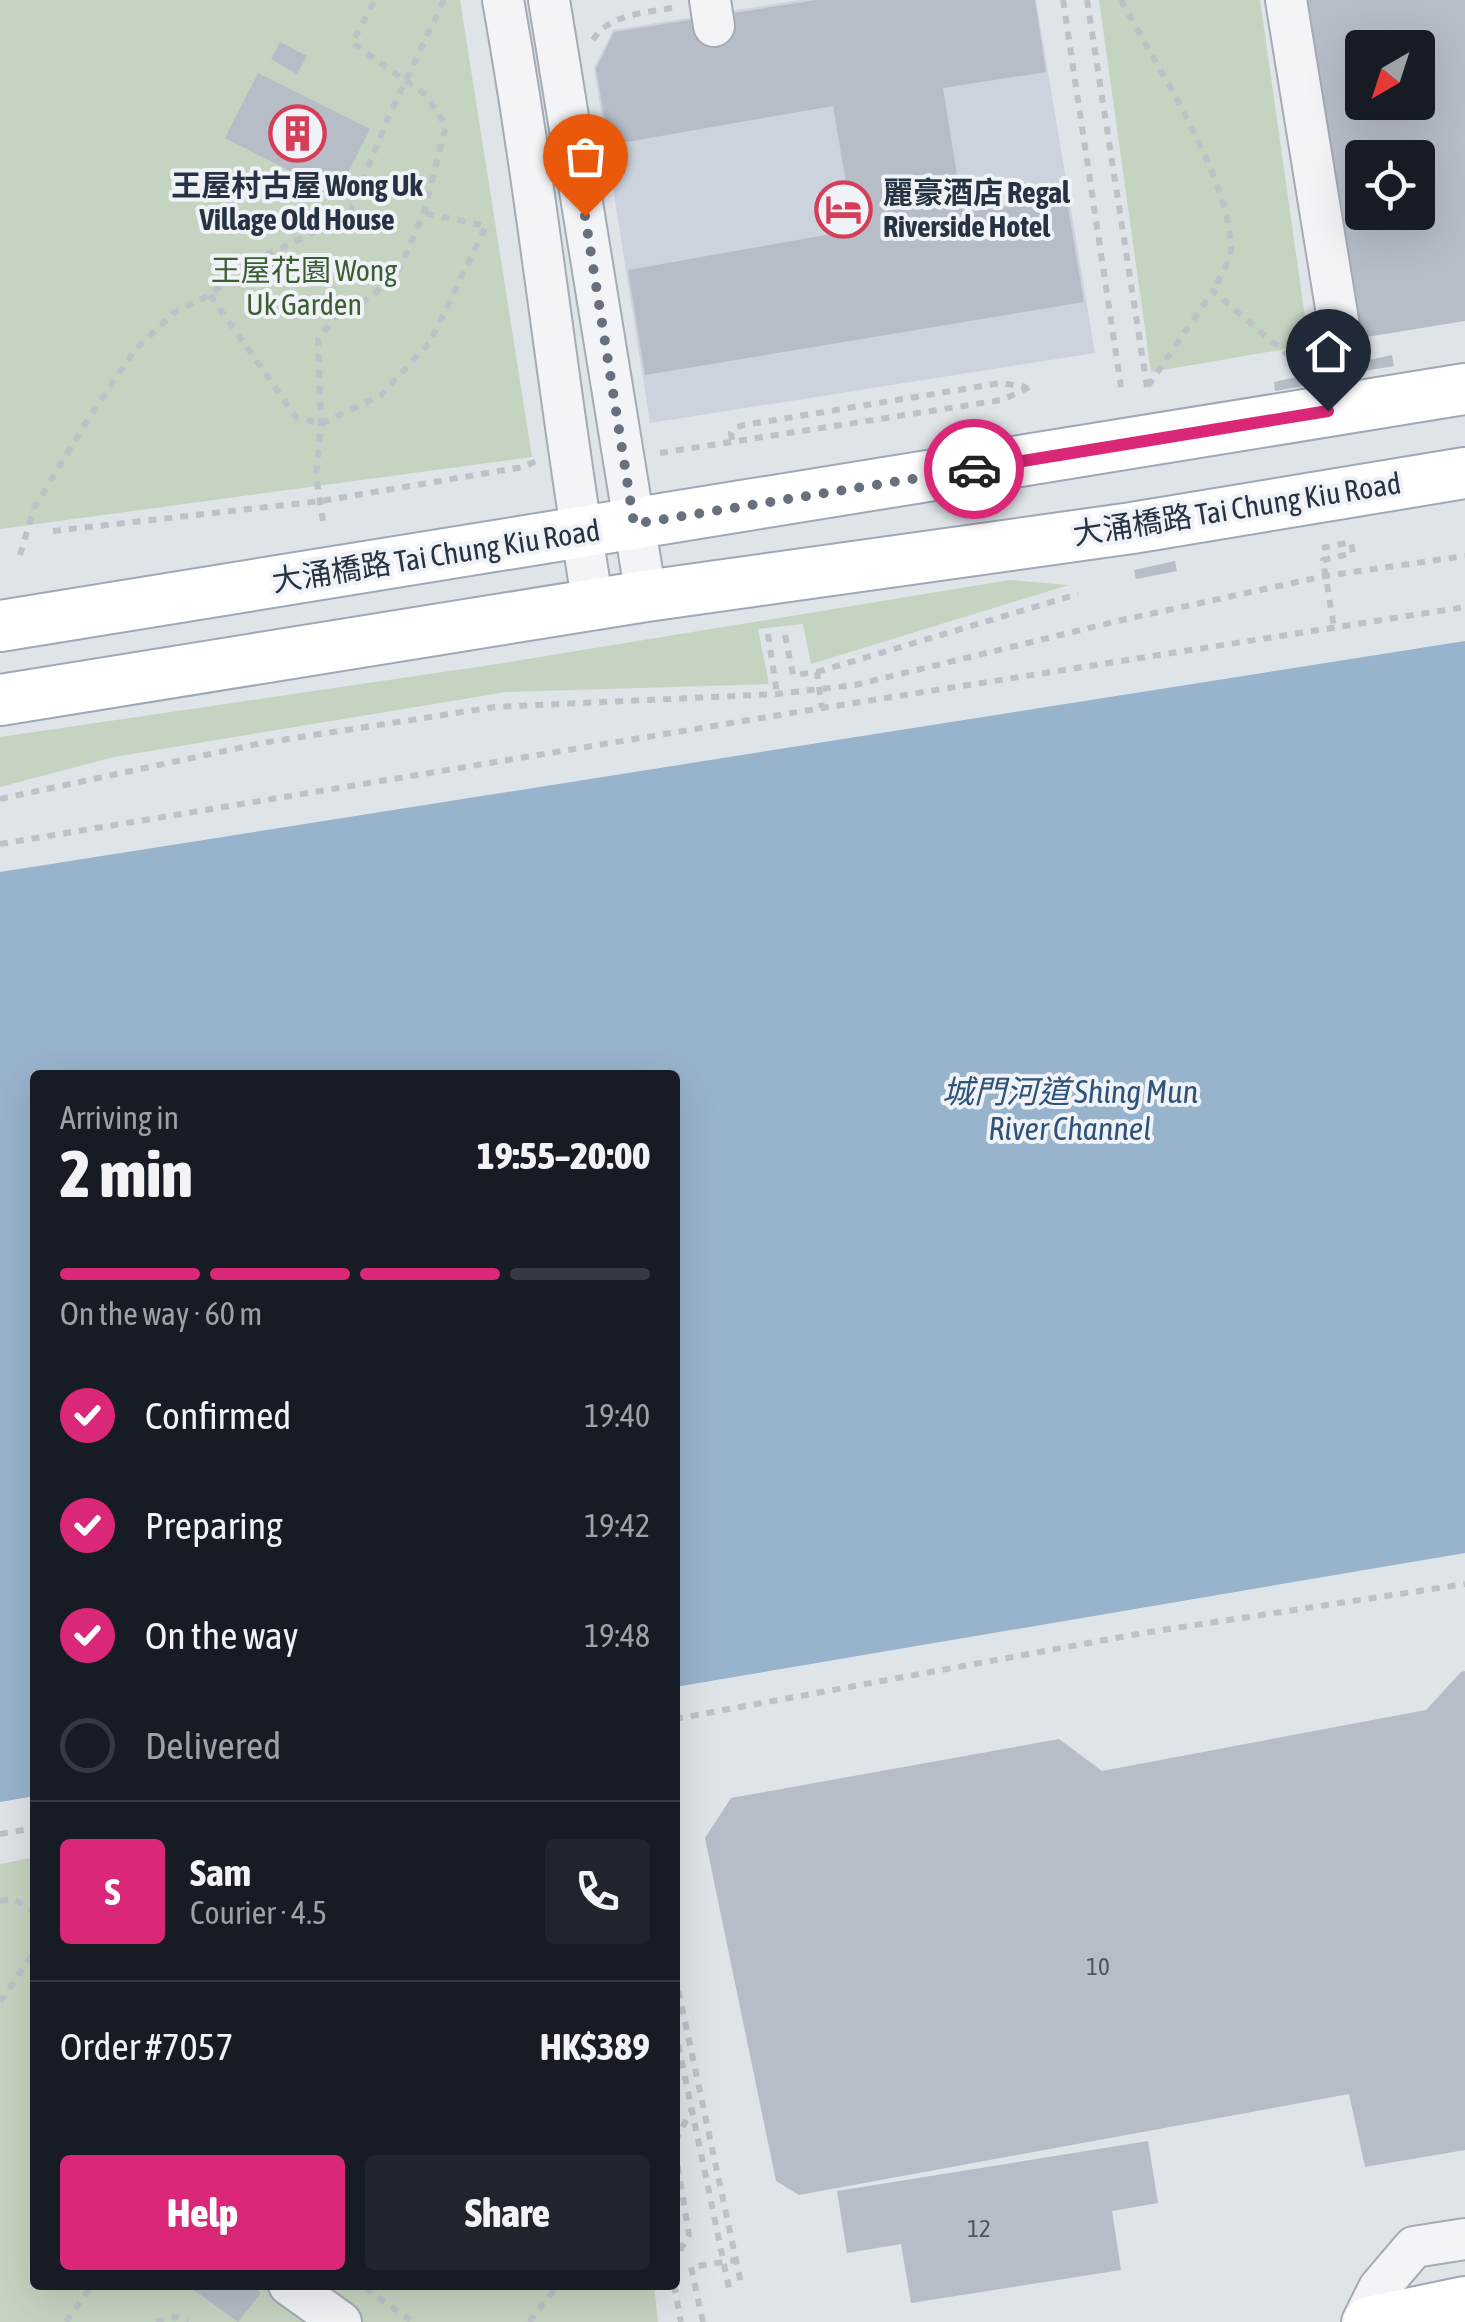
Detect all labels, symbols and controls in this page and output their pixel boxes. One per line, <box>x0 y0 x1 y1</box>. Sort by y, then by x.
north arrow <box>1345 30 1435 120</box>
map controls <box>1345 30 1435 230</box>
building icon: 王屋村古屋 Wong Uk Village Old House <box>267 104 327 164</box>
pin <box>543 114 628 217</box>
icon: bag <box>558 129 613 184</box>
button: locate <box>1345 140 1435 230</box>
place label: 王屋村古屋 Wong Uk Village Old House <box>171 168 424 236</box>
place label: 麗豪酒店 Regal Riverside Hotel <box>883 175 1071 243</box>
hotel icon: 麗豪酒店 Regal Riverside Hotel <box>814 180 874 240</box>
park label: 王屋花園 Wong Uk Garden <box>211 253 397 321</box>
pin <box>1286 309 1371 412</box>
icon: home <box>1301 324 1356 379</box>
courier <box>924 419 1024 519</box>
icon: car <box>947 442 1002 497</box>
street label: 大涌橋路 Tai Chung Kiu Road <box>1070 465 1403 551</box>
street label: 大涌橋路 Tai Chung Kiu Road <box>269 512 602 598</box>
water label: 城門河道 Shing Mun River Channel <box>942 1073 1198 1147</box>
text: Arriving in <box>60 1099 179 1136</box>
text: 19:55–20:00 <box>477 1134 650 1177</box>
text: 2 min <box>60 1136 193 1211</box>
text: On the way · 60 m <box>60 1295 262 1332</box>
icon: check <box>60 1388 115 1443</box>
text: Confirmed <box>145 1394 291 1437</box>
text: 19:40 <box>584 1397 650 1434</box>
icon: check <box>60 1498 115 1553</box>
text: Preparing <box>145 1504 283 1547</box>
text: 19:42 <box>584 1507 650 1544</box>
icon: check <box>60 1608 115 1663</box>
text: On the way <box>145 1614 298 1657</box>
text: 19:48 <box>584 1617 650 1654</box>
text: Delivered <box>145 1724 281 1767</box>
button: phone <box>545 1839 650 1944</box>
text: Sam <box>190 1851 251 1894</box>
text: S <box>105 1870 120 1913</box>
text: Courier · 4.5 <box>190 1894 327 1931</box>
house number: 10 <box>1086 1952 1110 1980</box>
text: Order #7057 <box>60 2025 233 2068</box>
text: HK$389 <box>540 2025 650 2068</box>
button: Help <box>60 2155 345 2270</box>
button: Share <box>365 2155 650 2270</box>
house number: 12 <box>967 2214 991 2242</box>

